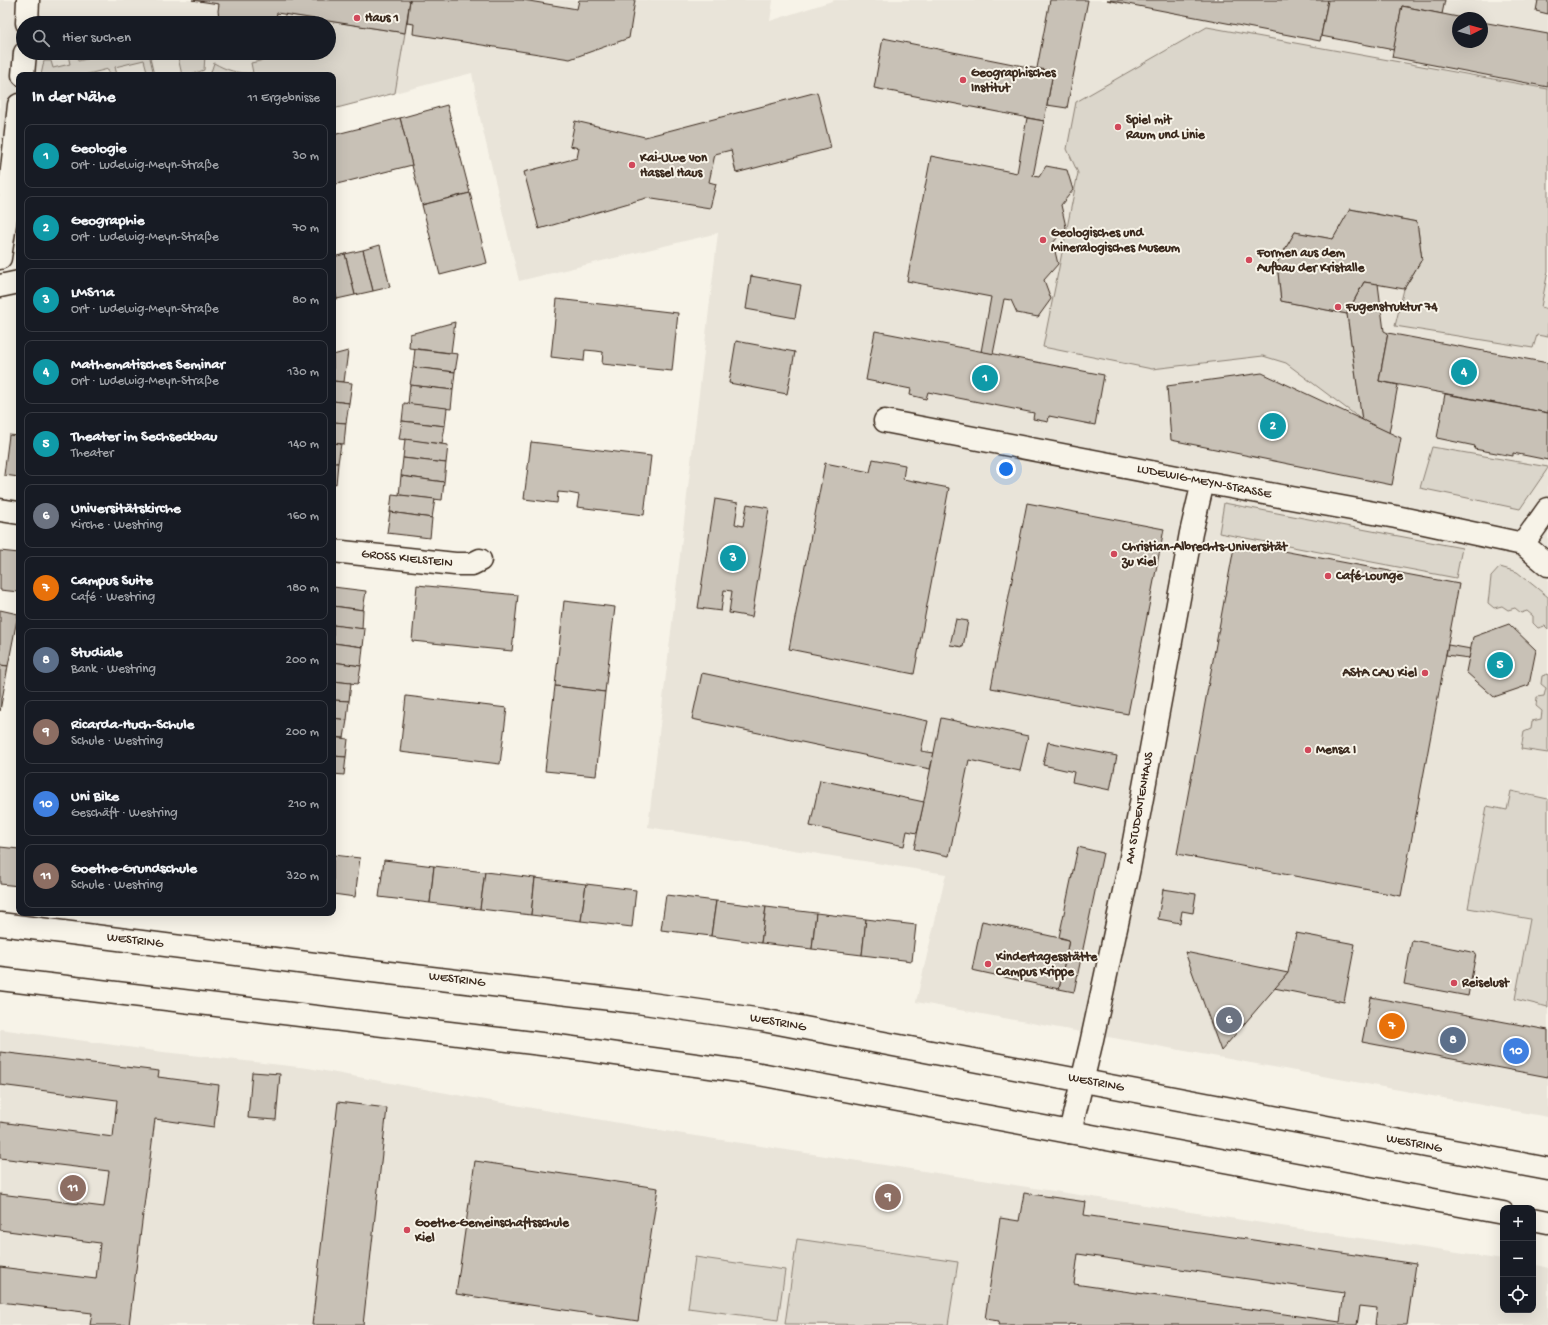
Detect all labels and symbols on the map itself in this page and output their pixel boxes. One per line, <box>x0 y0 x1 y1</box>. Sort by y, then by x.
place label: Haus 1 <box>365 11 399 26</box>
north arrow <box>1452 12 1488 48</box>
marker: Haus 1 <box>352 13 362 23</box>
place label: Geographisches Institut <box>971 66 1057 96</box>
marker: Geographisches Institut <box>958 75 968 85</box>
place label: Spiel mit Raum und Linie <box>1125 113 1206 143</box>
marker: Spiel mit Raum und Linie <box>1113 122 1123 132</box>
place label: Kai-Uwe von Hassel Haus <box>639 151 708 181</box>
marker: Kai-Uwe von Hassel Haus <box>627 160 637 170</box>
place label: Geologisches und Mineralogisches Museum <box>1051 226 1181 256</box>
marker: Geologisches und Mineralogisches Museum <box>1038 235 1048 245</box>
place label: Formen aus dem Aufbau der Kristalle <box>1256 246 1366 276</box>
marker: Formen aus dem Aufbau der Kristalle <box>1244 255 1254 265</box>
place label: Fugenstruktur 74 <box>1345 300 1438 315</box>
marker: Fugenstruktur 74 <box>1333 302 1343 312</box>
pin: 4 <box>1451 357 1477 387</box>
pin: 1 <box>972 363 998 393</box>
pin: 2 <box>1260 411 1286 441</box>
your location <box>996 459 1016 479</box>
street label: LUDEWIG-MEYN-STRASSE <box>1135 462 1273 503</box>
place label: Christian-Albrechts-Universität zu Kiel <box>1121 540 1289 570</box>
pin: 3 <box>720 543 746 573</box>
street label: GROSS KIELSTEIN <box>361 547 453 571</box>
marker: Christian-Albrechts-Universität zu Kiel <box>1109 549 1119 559</box>
place label: Café-Lounge <box>1335 568 1404 584</box>
marker: Café-Lounge <box>1323 571 1333 581</box>
pin: 5 <box>1487 650 1513 680</box>
place label: AStA CAU Kiel <box>1341 666 1417 681</box>
marker: AStA CAU Kiel <box>1420 668 1430 678</box>
place label: Mensa I <box>1316 743 1356 758</box>
marker: Mensa I <box>1303 745 1313 755</box>
street label: AM STUDENTENHAUS <box>1123 750 1157 865</box>
street label: WESTRING <box>106 930 165 952</box>
place label: Kindertagesstätte Campus Krippe <box>995 950 1098 981</box>
marker: Kindertagesstätte Campus Krippe <box>983 959 993 969</box>
street label: WESTRING <box>428 969 487 991</box>
place label: Reiselust <box>1461 976 1511 991</box>
marker: Reiselust <box>1449 978 1459 988</box>
pin: 6 <box>1216 1005 1242 1035</box>
street label: WESTRING <box>749 1011 808 1035</box>
pin: 7 <box>1379 1011 1405 1041</box>
pin: 8 <box>1440 1025 1466 1055</box>
pin: 10 <box>1503 1036 1529 1066</box>
street label: WESTRING <box>1067 1070 1126 1096</box>
street label: WESTRING <box>1385 1131 1444 1157</box>
pin: 11 <box>60 1173 86 1203</box>
pin: 9 <box>875 1182 901 1212</box>
place label: Goethe-Gemeinschaftsschule Kiel <box>414 1215 570 1246</box>
marker: Goethe-Gemeinschaftsschule Kiel <box>402 1225 412 1235</box>

